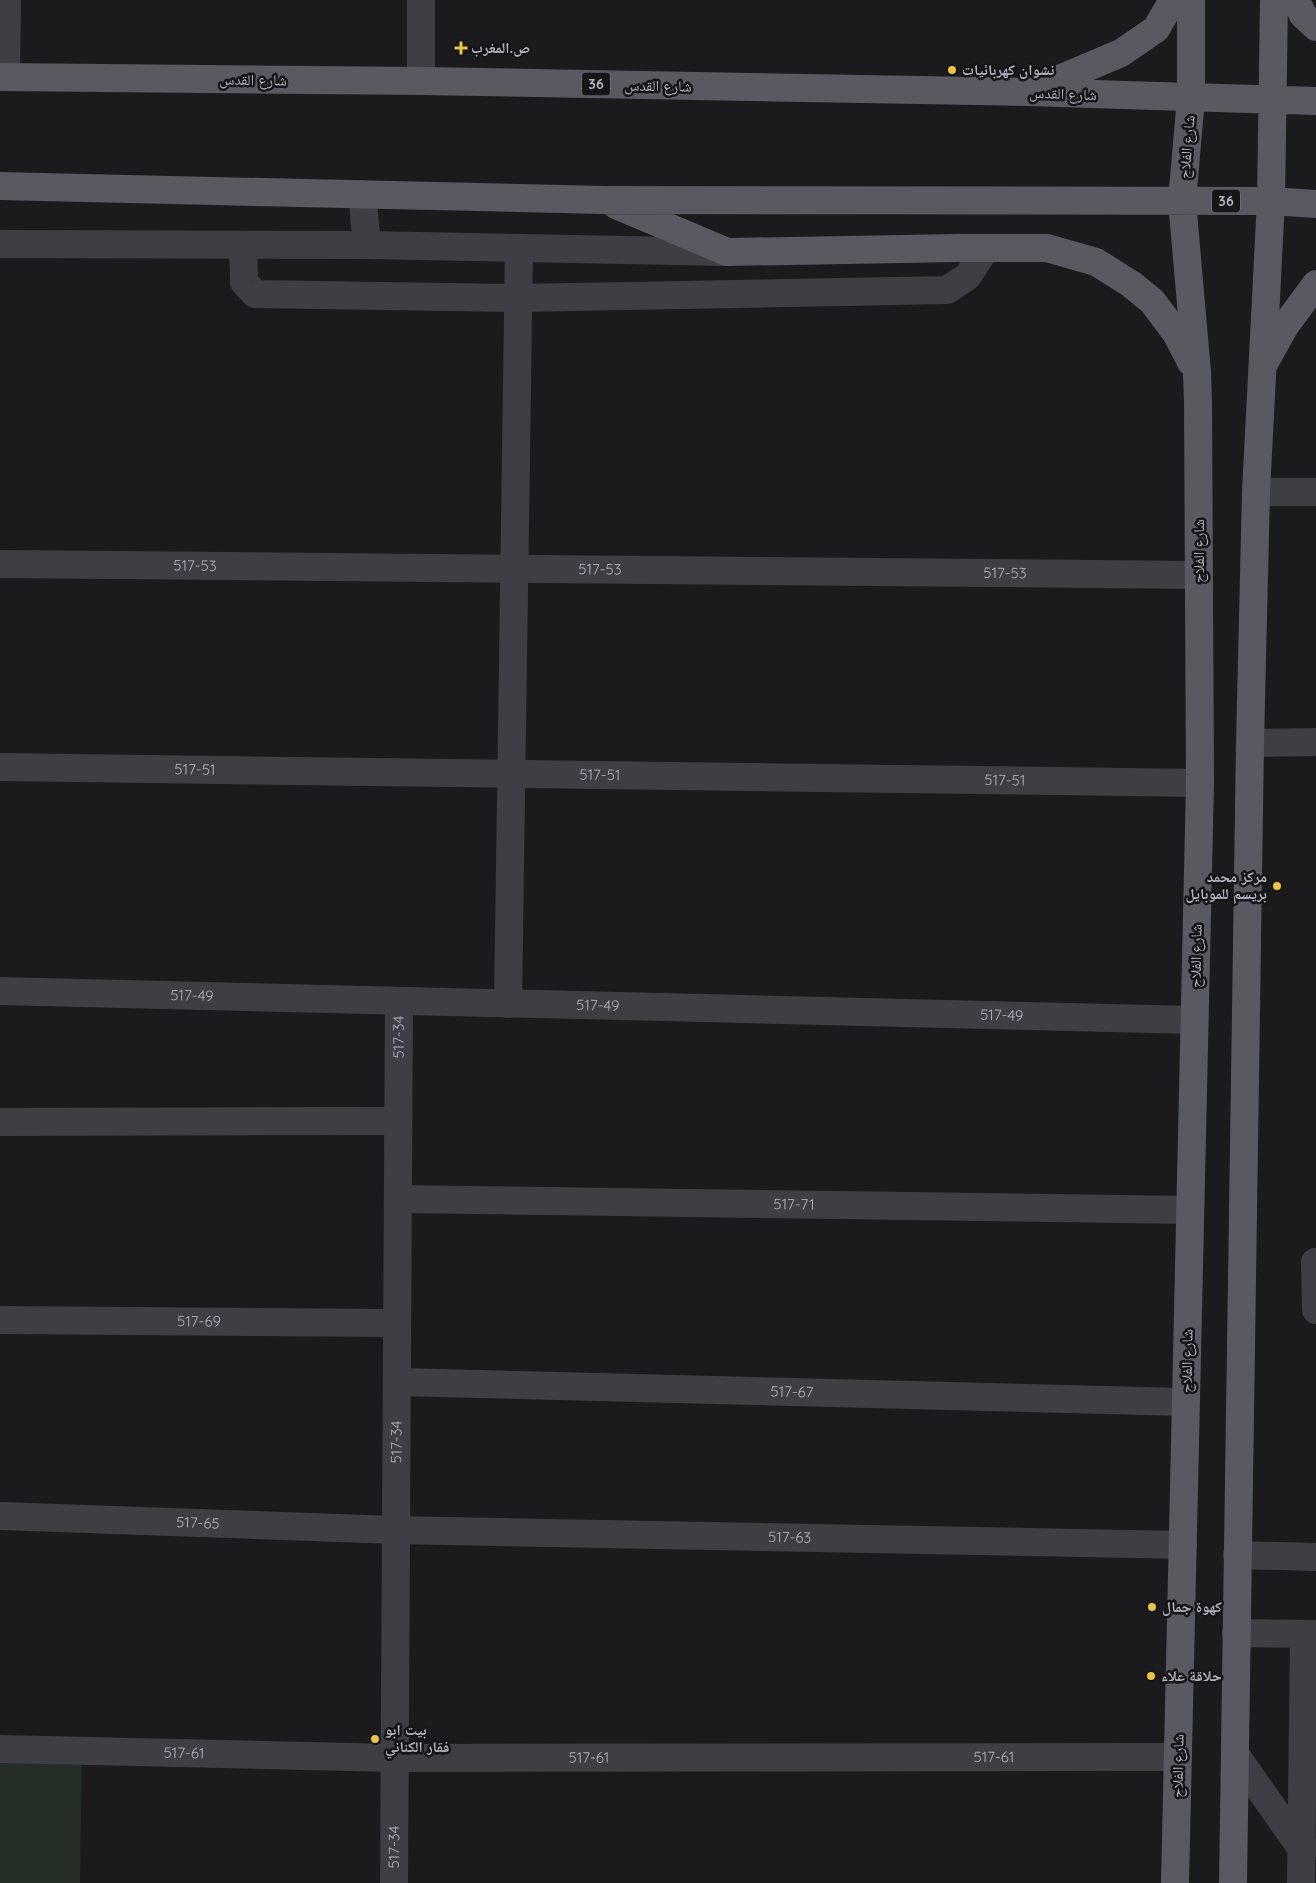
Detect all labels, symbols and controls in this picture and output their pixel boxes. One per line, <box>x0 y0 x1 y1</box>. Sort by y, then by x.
place label: ص.المغرب <box>471 38 530 57</box>
marker: ص.المغرب <box>455 42 467 54</box>
place label: نشوان كهربائيات <box>962 60 1054 79</box>
marker: نشوان كهربائيات <box>946 64 958 76</box>
street label: شارع القدس <box>219 69 287 91</box>
road number: 36 <box>582 72 610 96</box>
street label: شارع القدس <box>624 75 692 97</box>
street label: شارع القدس <box>1029 83 1097 105</box>
street label: شارع الفلاح <box>1174 114 1200 180</box>
road number: 36 <box>1212 190 1240 212</box>
street label: شارع الفلاح <box>1189 519 1209 583</box>
street label: 517-53 <box>173 556 217 575</box>
street label: 517-53 <box>578 559 622 579</box>
street label: 517-53 <box>983 563 1027 582</box>
street label: 517-51 <box>174 759 216 779</box>
street label: 517-51 <box>579 765 621 784</box>
street label: 517-51 <box>984 770 1026 790</box>
place label: مركز محمد بريسم للموبايل <box>1186 867 1267 904</box>
marker: مركز محمد بريسم للموبايل <box>1271 880 1283 892</box>
street label: شارع الفلاح <box>1185 924 1207 988</box>
street label: 517-49 <box>170 985 214 1005</box>
street label: 517-49 <box>576 995 620 1015</box>
street label: 517-49 <box>980 1005 1024 1025</box>
street label: 517-34 <box>389 1015 408 1059</box>
street label: 517-71 <box>773 1194 815 1214</box>
street label: 517-69 <box>177 1311 221 1331</box>
street label: شارع الفلاح <box>1176 1329 1198 1393</box>
street label: 517-67 <box>770 1381 814 1402</box>
street label: 517-34 <box>386 1420 406 1464</box>
street label: 517-65 <box>176 1512 220 1533</box>
street label: 517-63 <box>768 1527 812 1547</box>
place label: كهوة جمال <box>1162 1597 1222 1616</box>
marker: كهوة جمال <box>1146 1601 1158 1613</box>
place label: حلاقة علاء <box>1161 1666 1222 1685</box>
marker: حلاقة علاء <box>1145 1670 1157 1682</box>
place label: بيت ابو فقار الكناني <box>385 1720 449 1759</box>
marker: بيت ابو فقار الكناني <box>369 1733 381 1745</box>
street label: شارع الفلاح <box>1167 1734 1189 1798</box>
street label: 517-61 <box>163 1743 205 1763</box>
street label: 517-61 <box>973 1747 1014 1766</box>
street label: 517-61 <box>568 1748 609 1767</box>
street label: 517-34 <box>384 1825 403 1869</box>

